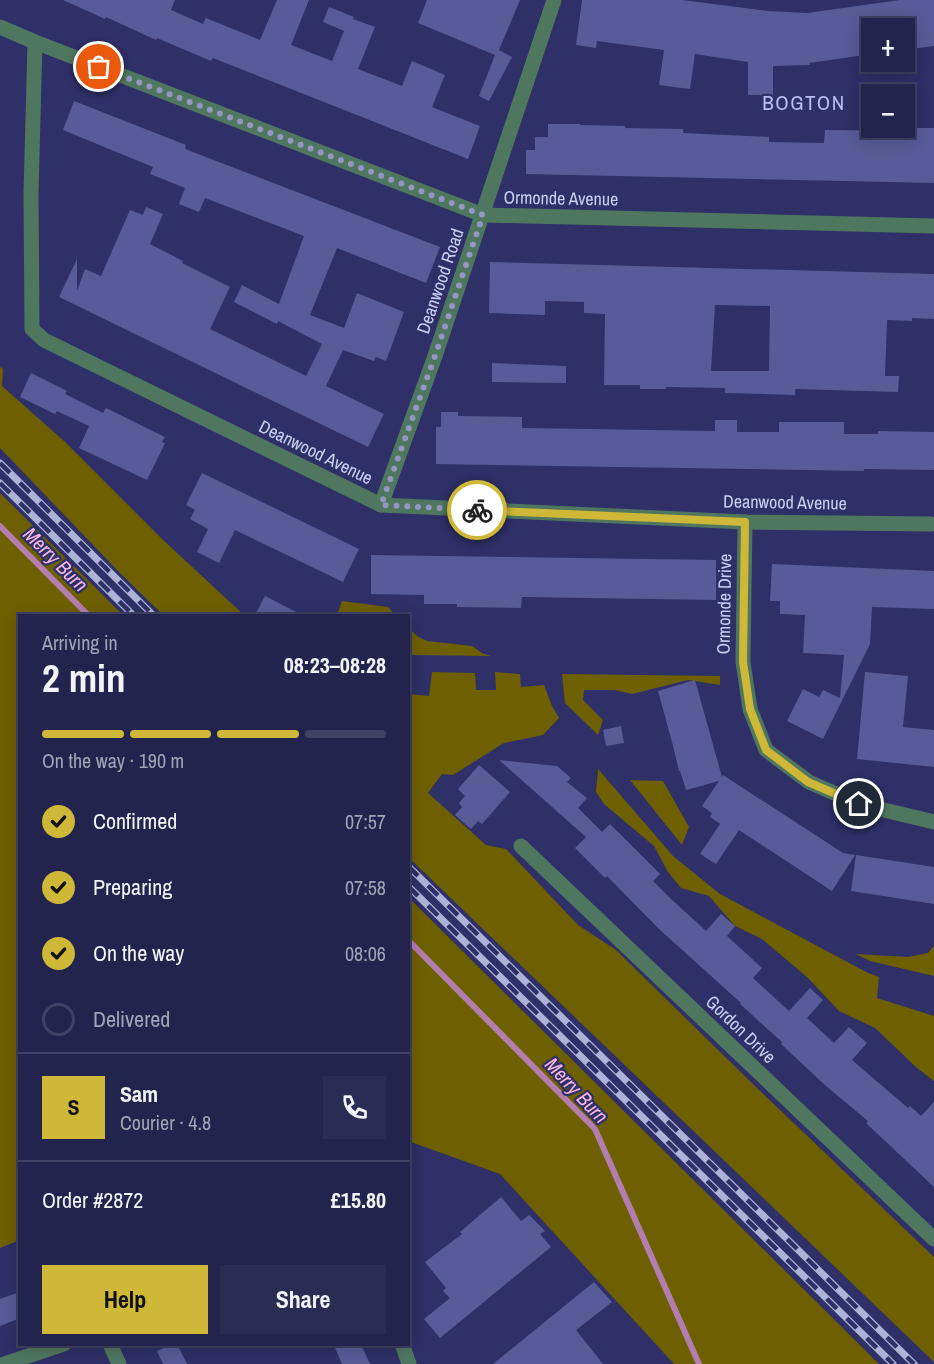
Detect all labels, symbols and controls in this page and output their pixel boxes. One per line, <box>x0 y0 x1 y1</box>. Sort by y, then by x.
map controls <box>861 18 915 138</box>
button: + <box>861 18 915 72</box>
pin <box>73 41 124 92</box>
icon: bag <box>82 50 115 83</box>
button: − <box>861 84 915 138</box>
district label: BOGTON <box>762 88 846 117</box>
street label: Ormonde Avenue <box>503 185 619 211</box>
street label: Deanwood Road <box>410 225 470 337</box>
street label: Deanwood Avenue <box>255 414 377 490</box>
courier <box>447 480 507 540</box>
street label: Deanwood Avenue <box>723 488 847 516</box>
icon: bike <box>461 494 494 527</box>
water label: Merry Burn <box>18 521 94 597</box>
street label: Ormonde Drive <box>711 553 737 655</box>
text: Arriving in <box>42 629 118 656</box>
text: 08:23–08:28 <box>284 650 386 680</box>
text: 2 min <box>42 652 126 704</box>
text: On the way · 190 m <box>42 747 184 774</box>
pin <box>833 778 884 829</box>
icon: home <box>842 787 875 820</box>
icon: check <box>42 805 75 838</box>
text: Confirmed <box>93 806 177 836</box>
text: 07:57 <box>345 808 386 835</box>
icon: check <box>42 871 75 904</box>
text: Preparing <box>93 872 172 902</box>
text: 07:58 <box>345 874 386 901</box>
icon: check <box>42 937 75 970</box>
text: On the way <box>93 938 184 968</box>
text: 08:06 <box>345 940 386 967</box>
street label: Gordon Drive <box>700 989 782 1069</box>
text: Delivered <box>93 1004 170 1034</box>
water label: Merry Burn <box>539 1051 615 1129</box>
button: phone <box>323 1076 386 1139</box>
text: Sam <box>120 1079 158 1109</box>
text: S <box>67 1092 80 1122</box>
text: Courier · 4.8 <box>120 1109 211 1136</box>
text: Order #2872 <box>42 1185 143 1215</box>
text: £15.80 <box>331 1185 386 1215</box>
button: Help <box>42 1265 208 1334</box>
button: Share <box>220 1265 386 1334</box>

